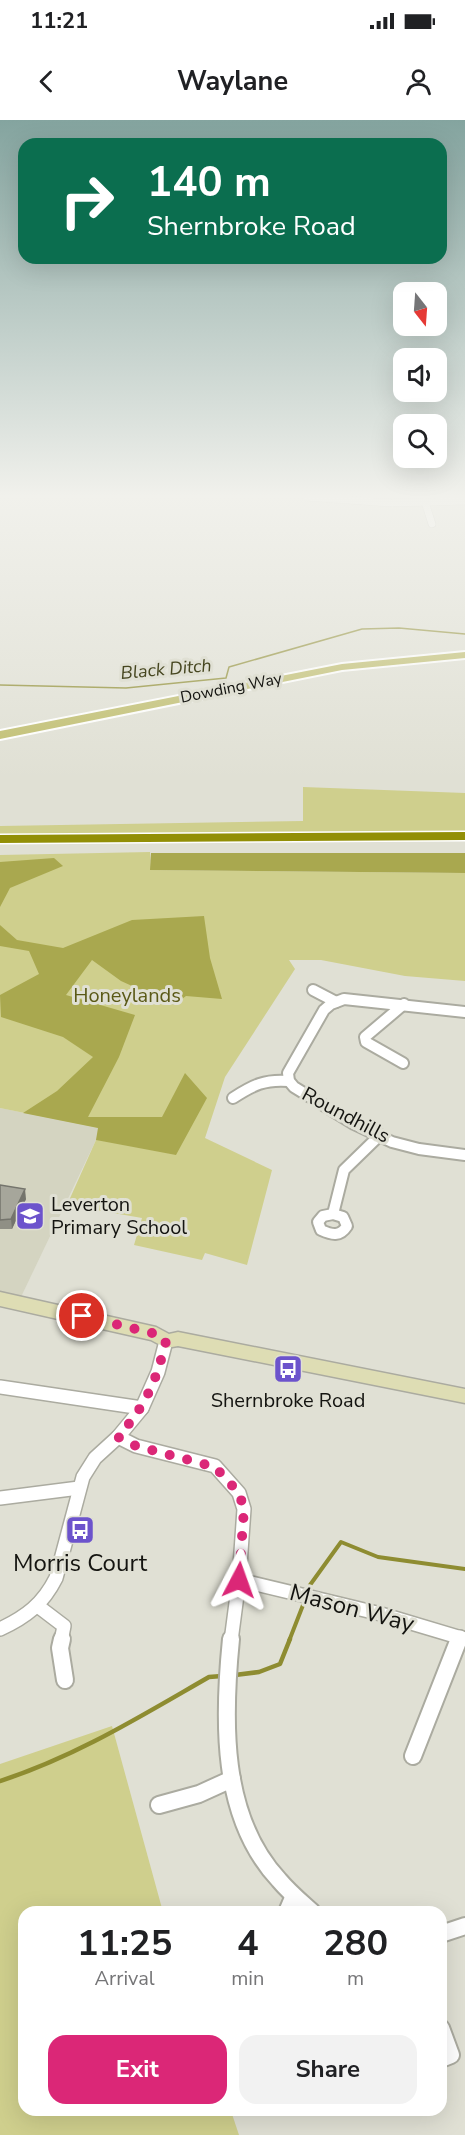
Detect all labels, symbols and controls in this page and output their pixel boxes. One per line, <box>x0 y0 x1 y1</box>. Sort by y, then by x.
text: 11:21 <box>30 6 88 36</box>
text: Waylane <box>177 63 288 100</box>
icon: back <box>30 65 63 98</box>
icon: person <box>402 65 435 98</box>
text: 140 m <box>147 154 271 211</box>
icon: right <box>48 162 126 240</box>
text: Shernbroke Road <box>147 208 356 245</box>
north arrow <box>393 282 447 336</box>
map controls <box>393 282 447 468</box>
button: sound <box>393 348 447 402</box>
button: search <box>393 414 447 468</box>
water label: Black Ditch <box>119 653 213 685</box>
street label: Dowding Way <box>178 667 284 709</box>
park label: Honeylands <box>73 982 181 1009</box>
street label: Roundhills <box>297 1081 395 1149</box>
place label: Leverton Primary School <box>51 1191 187 1241</box>
school or university icon: Leverton Primary School <box>14 1200 46 1232</box>
pin <box>56 1290 107 1341</box>
icon: arrive <box>65 1299 98 1332</box>
bus stop icon: Shernbroke Road <box>272 1353 304 1385</box>
place label: Shernbroke Road <box>211 1387 365 1414</box>
bus stop icon: Morris Court <box>64 1514 96 1546</box>
place label: Morris Court <box>13 1547 148 1579</box>
position arrow <box>207 1548 271 1612</box>
street label: Mason Way <box>286 1576 419 1640</box>
text: 11:25 <box>77 1919 172 1968</box>
text: 4 <box>237 1919 259 1968</box>
text: 280 <box>323 1919 388 1968</box>
text: Arrival <box>95 1965 155 1992</box>
text: min <box>231 1965 264 1992</box>
text: m <box>347 1965 364 1992</box>
button: Exit <box>48 2035 227 2104</box>
button: Share <box>239 2035 417 2104</box>

